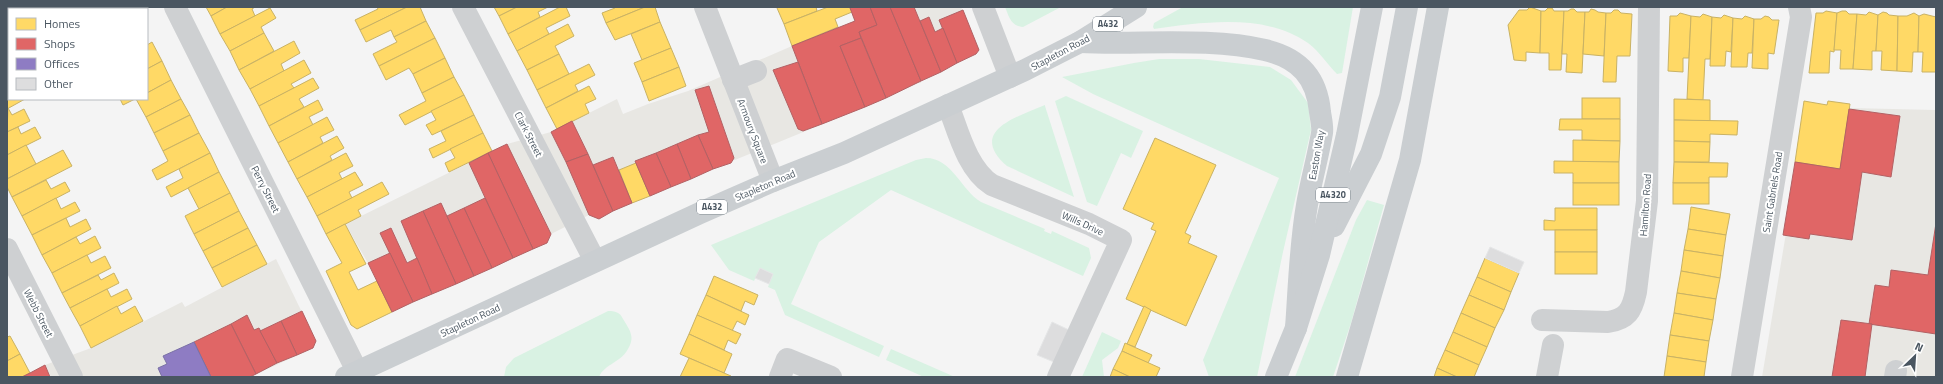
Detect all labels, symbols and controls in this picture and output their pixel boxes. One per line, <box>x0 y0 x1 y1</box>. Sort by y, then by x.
legend <box>8 8 148 100</box>
text: Homes <box>44 14 80 33</box>
road number: A432 <box>1093 17 1123 31</box>
street label: Stapleton Road <box>1028 31 1092 74</box>
text: Shops <box>44 34 76 53</box>
text: Offices <box>44 54 80 73</box>
text: Other <box>44 74 73 93</box>
street label: Armoury Square <box>733 97 772 166</box>
street label: Clark Street <box>511 109 547 160</box>
street label: Easton Way <box>1305 129 1328 181</box>
street label: Saint Gabriels Road <box>1759 151 1786 234</box>
street label: Perry Street <box>247 163 284 216</box>
street label: Stapleton Road <box>733 166 798 205</box>
street label: Hamilton Road <box>1636 173 1655 237</box>
road number: A4320 <box>1316 188 1350 202</box>
road number: A432 <box>697 200 727 214</box>
street label: Wills Drive <box>1059 208 1106 239</box>
street label: Webb Street <box>20 287 57 340</box>
street label: Stapleton Road <box>438 300 503 341</box>
north arrow <box>1895 336 1935 376</box>
text: N <box>1912 338 1926 356</box>

